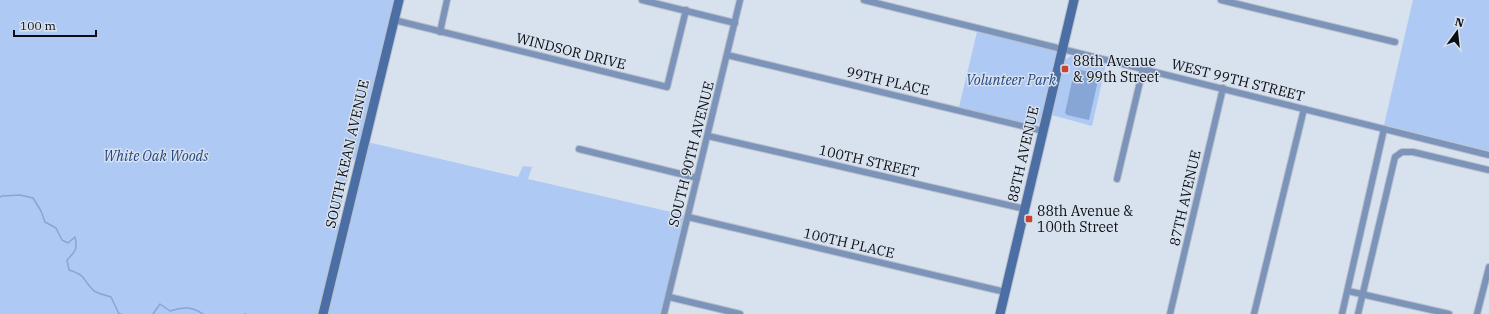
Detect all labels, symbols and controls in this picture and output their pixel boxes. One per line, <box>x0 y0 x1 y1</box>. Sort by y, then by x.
scale bar <box>14 12 96 38</box>
north arrow <box>1437 12 1477 52</box>
text: N <box>1454 14 1466 30</box>
text: 100 m <box>20 18 56 33</box>
street label: WINDSOR DRIVE <box>514 29 628 73</box>
place label: 88th Avenue & 99th Street <box>1073 52 1159 86</box>
street label: WEST 99TH STREET <box>1169 55 1307 105</box>
street label: 99TH PLACE <box>845 63 931 99</box>
marker: 88th Avenue & 99th Street <box>1060 64 1070 74</box>
park label: Volunteer Park <box>966 71 1057 89</box>
street label: SOUTH KEAN AVENUE <box>321 78 373 230</box>
street label: SOUTH 90TH AVENUE <box>664 79 718 229</box>
street label: 88TH AVENUE <box>1003 104 1043 204</box>
street label: 100TH STREET <box>817 141 921 181</box>
park label: White Oak Woods <box>104 147 209 165</box>
street label: 87TH AVENUE <box>1165 148 1205 248</box>
place label: 88th Avenue & 100th Street <box>1037 202 1133 236</box>
marker: 88th Avenue & 100th Street <box>1024 214 1034 224</box>
street label: 100TH PLACE <box>802 224 896 262</box>

